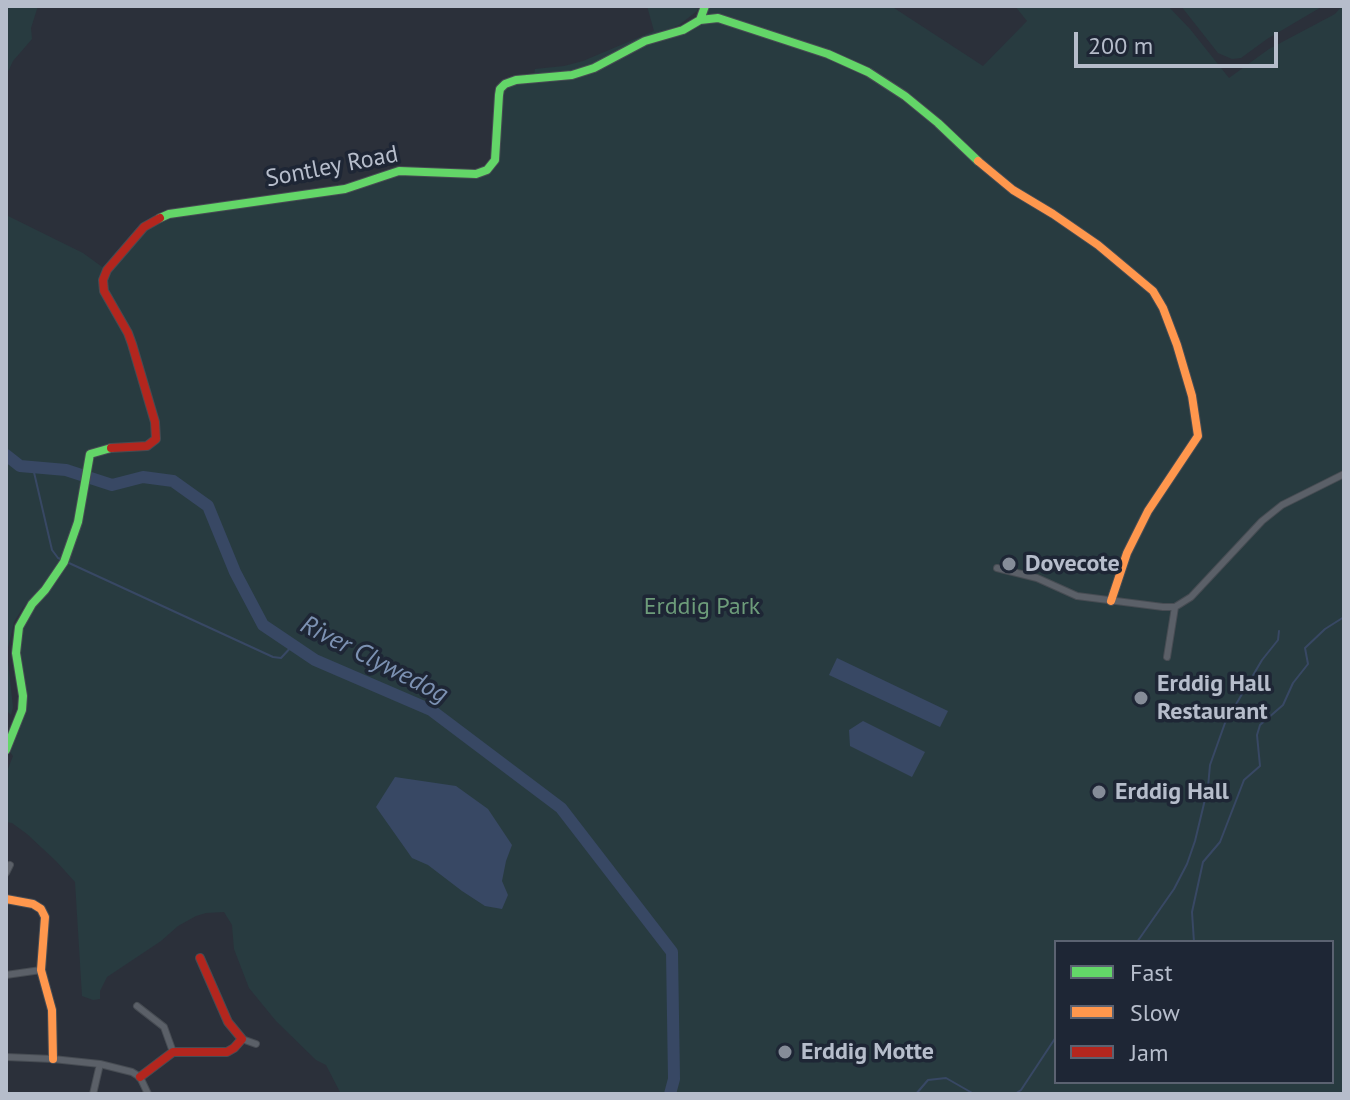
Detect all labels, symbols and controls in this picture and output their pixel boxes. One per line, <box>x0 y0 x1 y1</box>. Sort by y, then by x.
scale bar <box>1078 16 1282 66</box>
text: 200 m <box>1088 30 1153 61</box>
street label: Sontley Road <box>264 140 400 194</box>
place label: Dovecote <box>1025 550 1120 578</box>
marker: Dovecote <box>1000 555 1018 573</box>
park label: Erddig Park <box>644 593 760 621</box>
water label: River Clywedog <box>295 609 453 711</box>
place label: Erddig Hall Restaurant <box>1157 670 1271 726</box>
marker: Erddig Hall Restaurant <box>1132 689 1150 707</box>
place label: Erddig Hall <box>1115 778 1229 806</box>
marker: Erddig Hall <box>1090 783 1108 801</box>
legend <box>1054 940 1334 1084</box>
text: Fast <box>1130 957 1173 988</box>
text: Slow <box>1130 997 1180 1028</box>
text: Jam <box>1130 1037 1168 1068</box>
place label: Erddig Motte <box>801 1038 934 1066</box>
marker: Erddig Motte <box>776 1043 794 1061</box>

